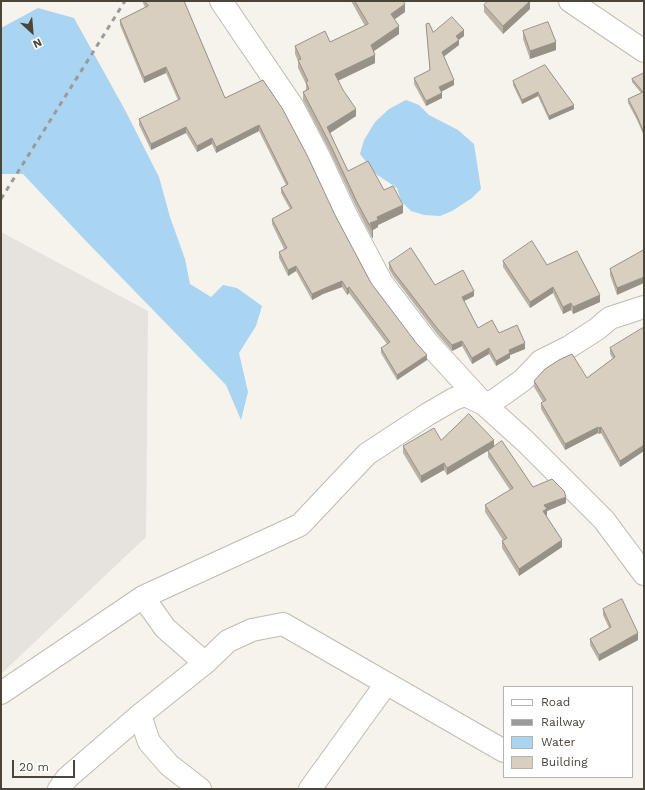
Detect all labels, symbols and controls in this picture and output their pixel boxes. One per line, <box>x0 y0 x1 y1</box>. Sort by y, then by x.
north arrow <box>12 12 52 52</box>
text: N <box>31 36 44 51</box>
legend <box>503 686 633 778</box>
text: Road <box>541 695 570 709</box>
text: Railway <box>541 715 585 729</box>
text: Water <box>541 735 575 749</box>
scale bar <box>14 752 77 778</box>
text: Building <box>541 755 588 769</box>
text: 20 m <box>19 760 49 774</box>

